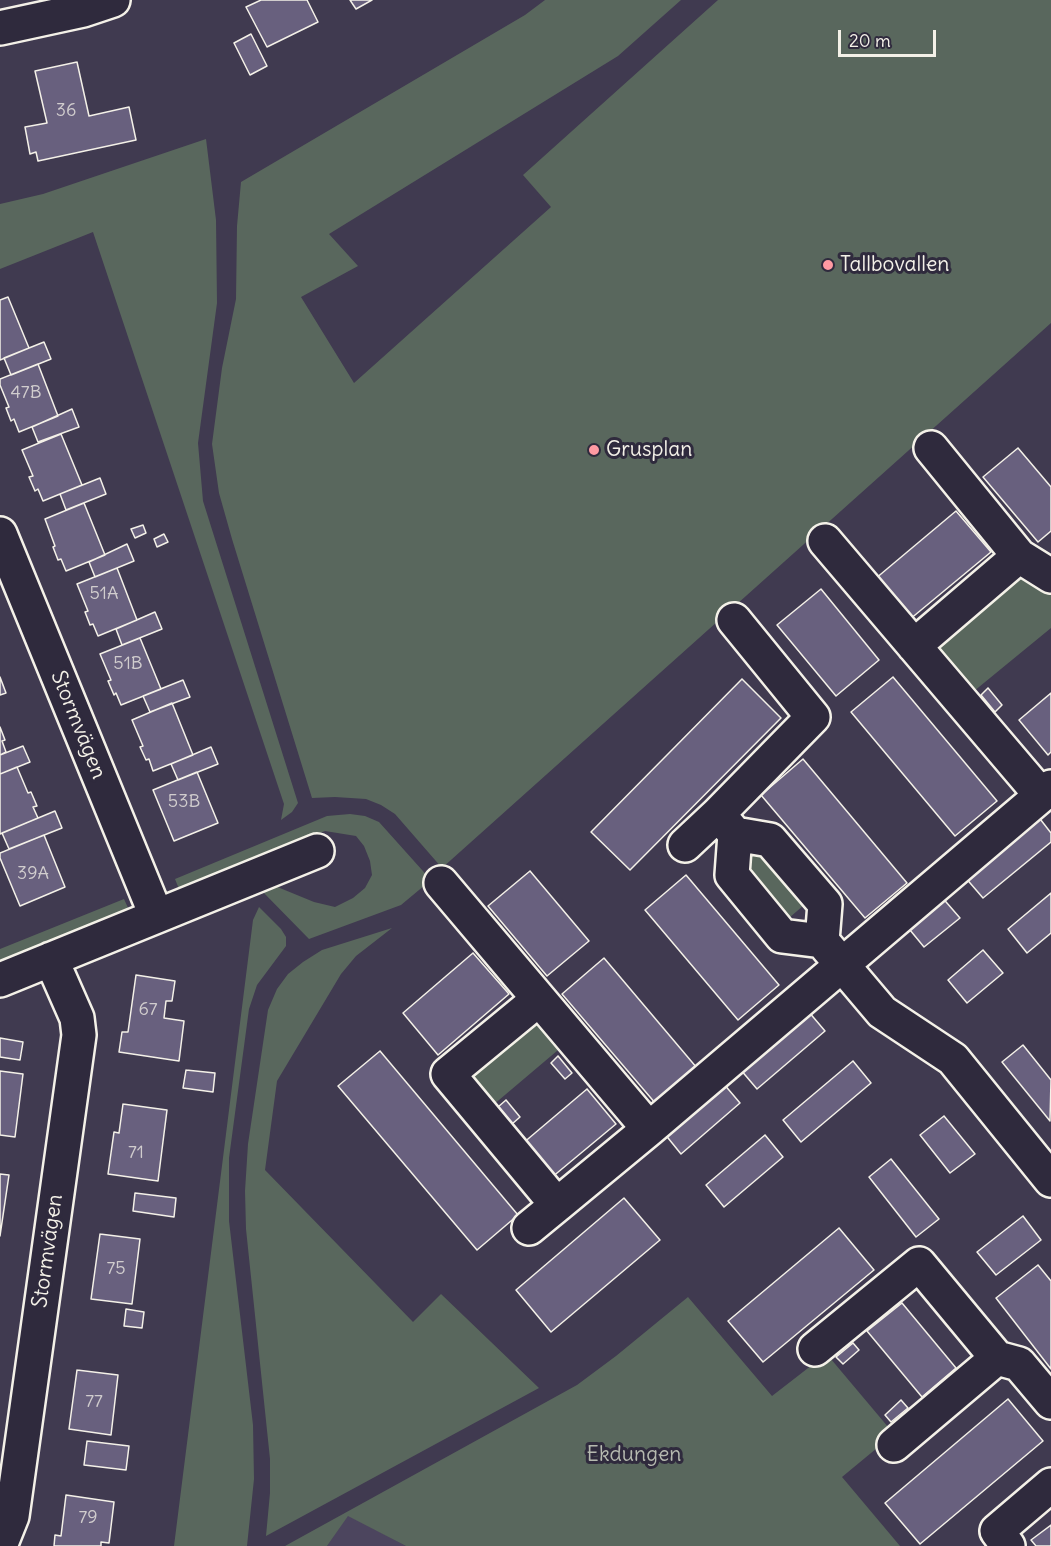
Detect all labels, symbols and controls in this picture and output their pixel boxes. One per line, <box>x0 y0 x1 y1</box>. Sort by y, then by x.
scale bar <box>841 18 938 56</box>
text: 20 m <box>849 29 891 52</box>
house number: 36 <box>56 100 76 122</box>
place label: Tallbovallen <box>840 252 949 278</box>
marker: Tallbovallen <box>821 258 835 272</box>
house number: 47B <box>11 382 41 404</box>
place label: Grusplan <box>606 437 692 463</box>
marker: Grusplan <box>587 443 601 457</box>
house number: 51A <box>89 583 119 605</box>
house number: 51B <box>113 653 143 675</box>
street label: Stormvägen <box>45 667 111 783</box>
house number: 53B <box>168 791 200 813</box>
house number: 39A <box>17 863 49 885</box>
house number: 67 <box>138 999 158 1021</box>
house number: 71 <box>128 1142 144 1164</box>
street label: Stormvägen <box>28 1193 68 1309</box>
house number: 75 <box>106 1258 126 1280</box>
house number: 77 <box>85 1391 103 1413</box>
park label: Ekdungen <box>587 1442 681 1468</box>
house number: 79 <box>78 1507 98 1529</box>

